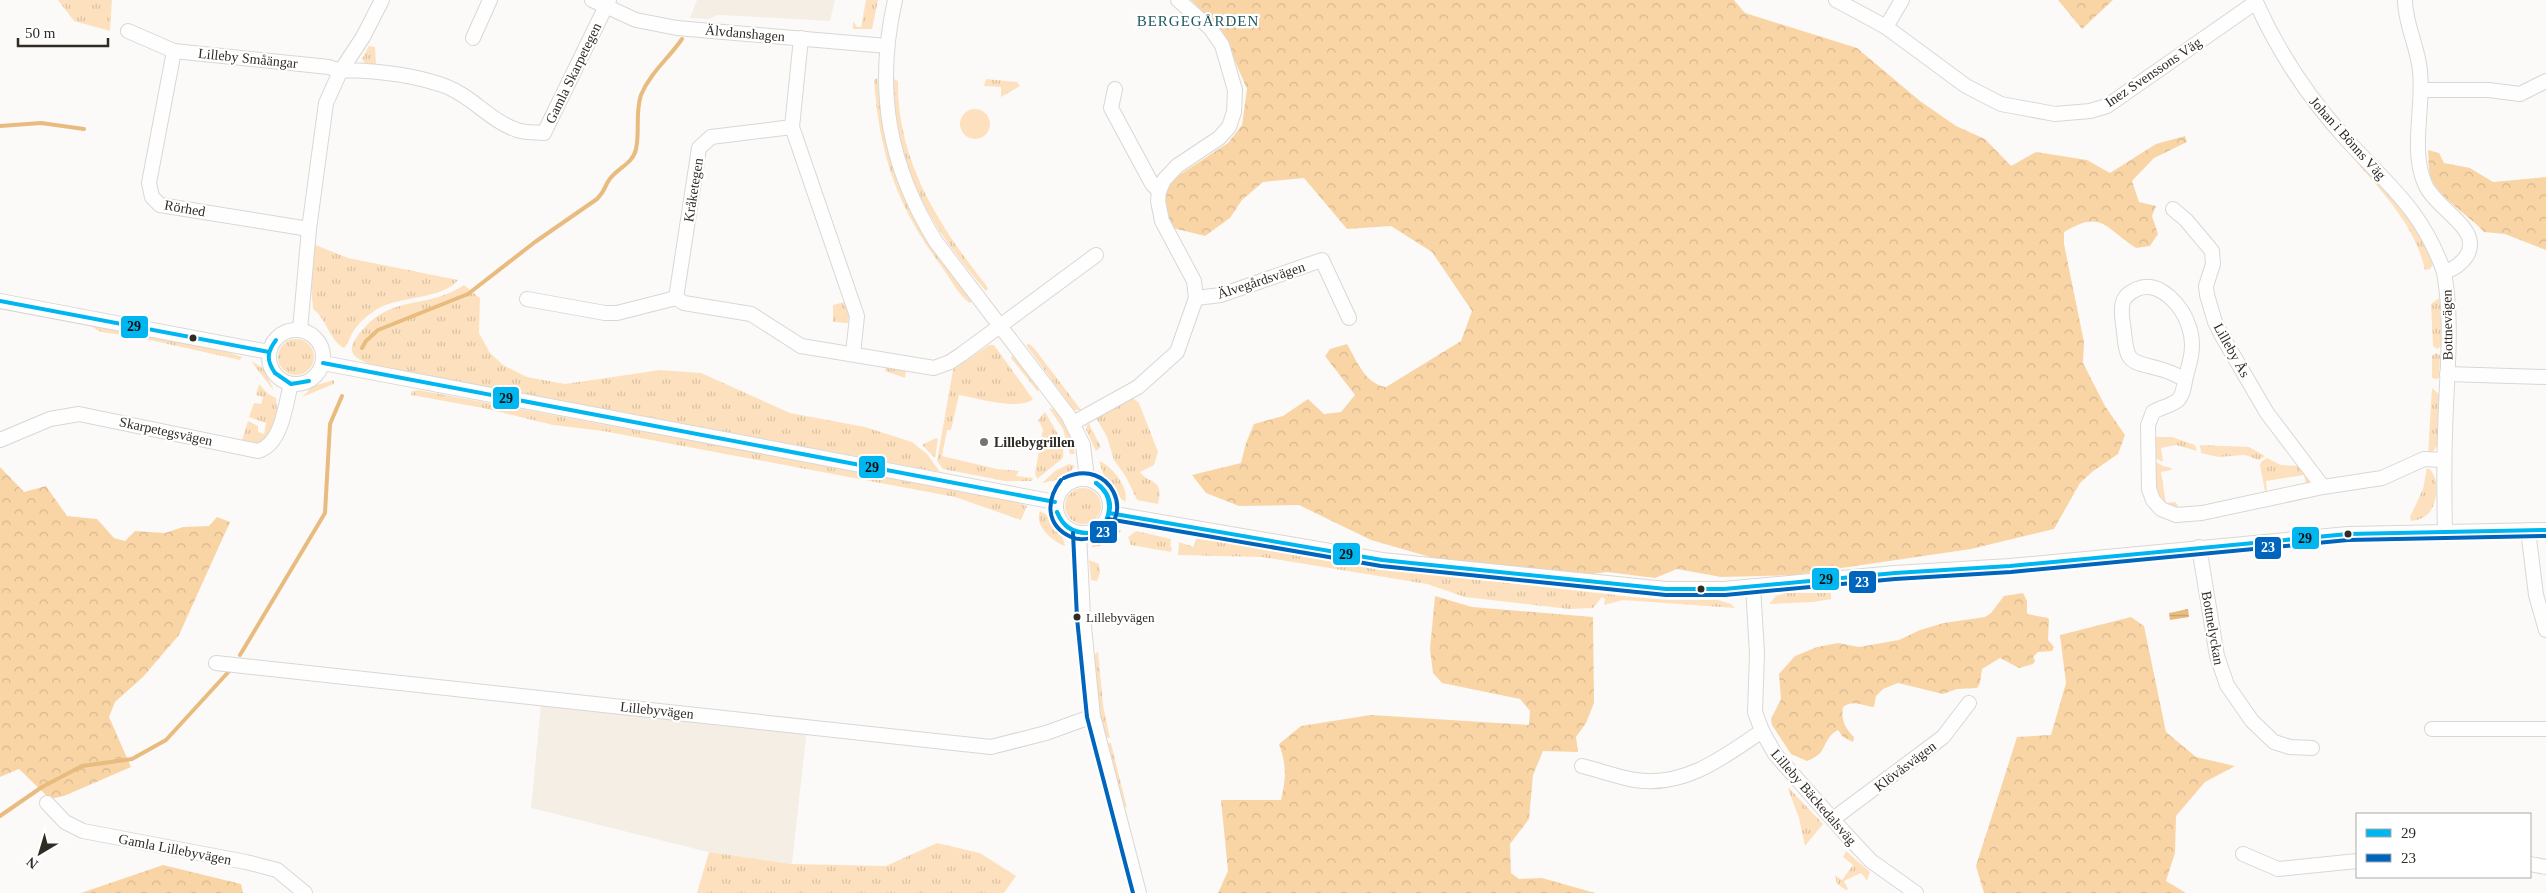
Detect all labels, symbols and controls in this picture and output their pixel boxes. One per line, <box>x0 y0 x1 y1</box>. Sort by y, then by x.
district label: BERGEGÅRDEN <box>1137 13 1259 29</box>
scale bar <box>18 15 108 47</box>
street label: Gamla Skarpetegen <box>543 20 604 126</box>
street label: Älvdanshagen <box>704 22 786 44</box>
text: 50 m <box>25 25 56 41</box>
street label: Inez Svenssons Väg <box>2102 35 2204 110</box>
street label: Lilleby Småängar <box>197 46 299 71</box>
street label: Johan i Bönns Väg <box>2307 94 2389 183</box>
street label: Kråketegen <box>681 157 706 223</box>
street label: Rörhed <box>163 198 207 219</box>
street label: Älvegårdsvägen <box>1215 258 1307 302</box>
street label: Bottnevägen <box>2439 289 2456 360</box>
line badge: 29 <box>120 315 149 339</box>
text: 29 <box>127 319 141 334</box>
street label: Lilleby Ås <box>2211 321 2253 380</box>
unlabelled marker <box>188 333 198 343</box>
line badge: 29 <box>492 386 520 410</box>
text: 29 <box>499 391 513 406</box>
street label: Skarpetegsvägen <box>118 414 214 449</box>
place label: Lillebygrillen <box>994 435 1075 450</box>
marker: Lillebygrillen <box>978 436 990 448</box>
line badge: 29 <box>858 455 886 479</box>
text: 29 <box>865 460 879 475</box>
line badge: 23 <box>1089 520 1118 544</box>
text: 23 <box>1096 525 1110 540</box>
line badge: 29 <box>2291 526 2320 550</box>
unlabelled marker <box>2343 529 2353 539</box>
text: 29 <box>2298 531 2312 546</box>
line badge: 23 <box>2254 536 2282 560</box>
text: 23 <box>2261 540 2275 555</box>
line badge: 29 <box>1332 542 1361 566</box>
text: 29 <box>1339 547 1353 562</box>
line badge: 29 <box>1811 567 1840 591</box>
line badge: 23 <box>1848 570 1877 594</box>
text: 29 <box>1819 572 1833 587</box>
text: 23 <box>1855 575 1869 590</box>
unlabelled marker <box>1696 584 1706 594</box>
street label: Bottnelyckan <box>2199 590 2226 666</box>
place label: Lillebyvägen <box>1086 610 1155 625</box>
marker: Lillebyvägen <box>1072 612 1082 622</box>
street label: Lillebyvägen <box>619 699 694 722</box>
street label: Klövåsvägen <box>1872 738 1939 794</box>
street label: Lilleby Bäckedalsväg <box>1768 746 1859 848</box>
legend <box>2356 813 2531 878</box>
text: 29 <box>2401 825 2416 841</box>
north arrow <box>15 828 65 878</box>
street label: Gamla Lillebyvägen <box>117 831 233 868</box>
text: 23 <box>2401 850 2416 866</box>
text: N <box>24 854 41 872</box>

